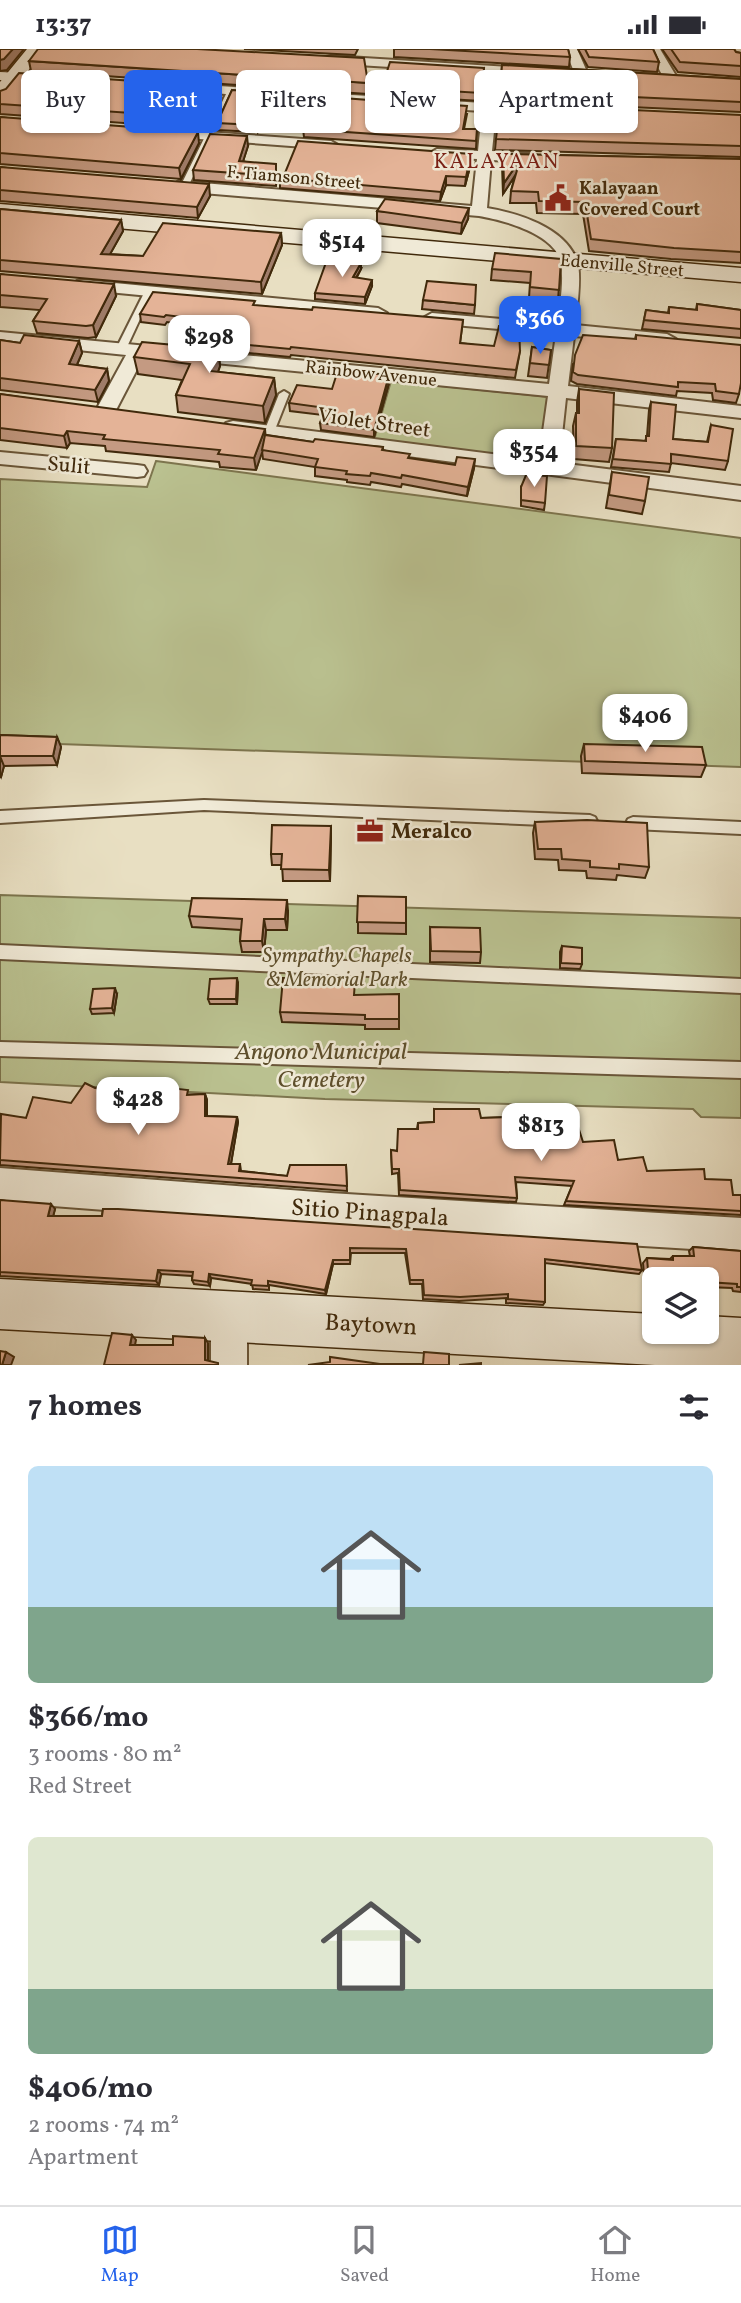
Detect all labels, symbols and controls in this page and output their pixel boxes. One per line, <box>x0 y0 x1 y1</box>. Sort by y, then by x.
text: 13:37 <box>35 7 92 43</box>
chip: Buy <box>21 70 110 133</box>
chip: Rent <box>124 70 222 133</box>
chip: Filters <box>236 70 351 133</box>
chip: New <box>365 70 460 133</box>
chip: Apartment <box>474 70 638 133</box>
district label: KALAYAAN <box>434 148 560 177</box>
street label: F. Tiamson Street <box>225 160 362 197</box>
place label: Kalayaan Covered Court <box>579 177 700 223</box>
public building icon: Kalayaan Covered Court <box>543 183 573 213</box>
pin: $514 <box>301 219 383 279</box>
text: $514 <box>318 226 366 258</box>
street label: Edenville Street <box>559 249 685 284</box>
pin: $366 <box>499 296 581 356</box>
text: $366 <box>515 303 565 335</box>
pin: $298 <box>168 315 250 375</box>
text: $298 <box>184 322 234 354</box>
street label: Rainbow Avenue <box>304 355 438 394</box>
street label: Violet Street <box>316 401 432 446</box>
pin: $354 <box>493 429 575 489</box>
text: $354 <box>509 436 559 468</box>
street label: Sulit <box>46 450 92 483</box>
pin: $406 <box>604 695 686 754</box>
text: $406 <box>618 701 672 733</box>
office icon: Meralco <box>355 816 385 846</box>
place label: Meralco <box>391 818 472 847</box>
park label: Sympathy Chapels & Memorial Park <box>262 942 412 995</box>
park label: Angono Municipal Cemetery <box>234 1036 407 1098</box>
pin: $428 <box>97 1077 179 1137</box>
text: $428 <box>112 1084 164 1116</box>
pin: $813 <box>500 1103 582 1163</box>
text: $813 <box>518 1110 564 1142</box>
street label: Sitio Pinagpala <box>290 1192 450 1236</box>
map controls <box>642 1267 719 1344</box>
button: layers <box>642 1267 719 1344</box>
street label: Baytown <box>324 1307 418 1345</box>
text: 7 homes <box>28 1386 142 1428</box>
icon: filters <box>675 1388 713 1426</box>
icon: home <box>308 1512 434 1638</box>
text: $366/mo <box>28 1697 148 1739</box>
text: 3 rooms · 80 m² <box>28 1739 181 1771</box>
text: Red Street <box>28 1771 132 1803</box>
icon: home <box>308 1883 434 2009</box>
text: $406/mo <box>28 2068 153 2110</box>
text: 2 rooms · 74 m² <box>28 2110 179 2142</box>
text: Apartment <box>28 2142 139 2174</box>
tab: Map <box>101 2221 139 2289</box>
tab: Saved <box>340 2221 389 2289</box>
tab: Home <box>590 2221 640 2289</box>

